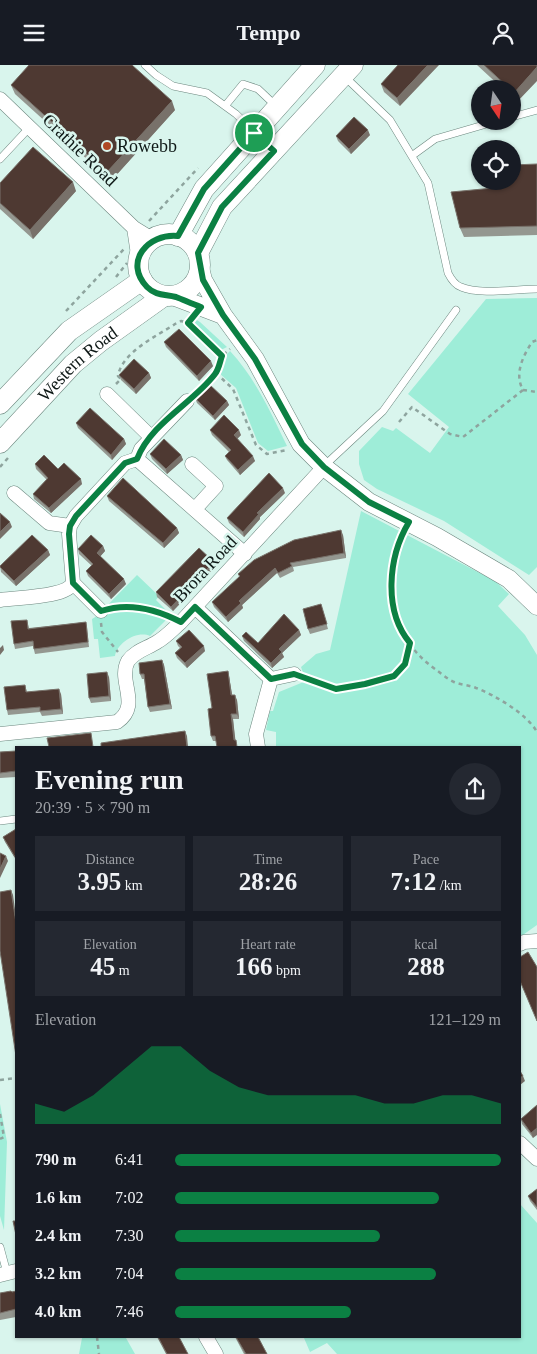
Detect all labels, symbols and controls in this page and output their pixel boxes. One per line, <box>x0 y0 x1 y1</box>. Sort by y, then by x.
icon: menu <box>20 19 48 47</box>
icon: person <box>489 19 517 47</box>
text: Tempo <box>237 20 300 45</box>
north arrow <box>471 80 521 130</box>
map controls <box>471 80 521 190</box>
street label: Crathie Road <box>39 110 121 190</box>
pin <box>233 112 275 154</box>
icon: arrive <box>240 119 268 147</box>
place label: Rowebb <box>117 136 177 156</box>
marker: Rowebb <box>101 140 113 152</box>
button: locate <box>471 140 521 190</box>
street label: Western Road <box>34 323 121 405</box>
street label: Brora Road <box>169 532 241 606</box>
button: share <box>449 763 501 815</box>
text: Evening run <box>35 764 184 795</box>
text: 20:39 · 5 × 790 m <box>35 799 150 816</box>
text: Distance <box>86 852 134 867</box>
text: Time <box>253 852 283 867</box>
text: Pace <box>413 852 439 867</box>
text: 3.95 <box>77 868 121 895</box>
text: 28:26 <box>239 868 297 895</box>
text: 7:12 <box>390 868 436 895</box>
text: km <box>121 878 143 893</box>
text: /km <box>436 878 462 893</box>
text: Elevation <box>83 937 137 952</box>
text: Heart rate <box>240 937 296 952</box>
text: kcal <box>414 937 438 952</box>
text: 45 <box>90 953 115 980</box>
text: 166 <box>235 953 273 980</box>
text: 288 <box>407 953 445 980</box>
text: m <box>115 963 130 978</box>
text: bpm <box>273 963 301 978</box>
text: Elevation <box>35 1011 96 1028</box>
text: 121–129 m <box>429 1011 501 1028</box>
text: 790 m <box>35 1151 76 1168</box>
text: 6:41 <box>115 1151 143 1168</box>
text: 1.6 km <box>35 1189 81 1206</box>
text: 7:02 <box>115 1189 143 1206</box>
text: 2.4 km <box>35 1227 81 1244</box>
text: 7:30 <box>115 1227 143 1244</box>
text: 3.2 km <box>35 1265 81 1282</box>
text: 7:04 <box>115 1265 143 1282</box>
text: 4.0 km <box>35 1303 81 1320</box>
text: 7:46 <box>115 1303 143 1320</box>

